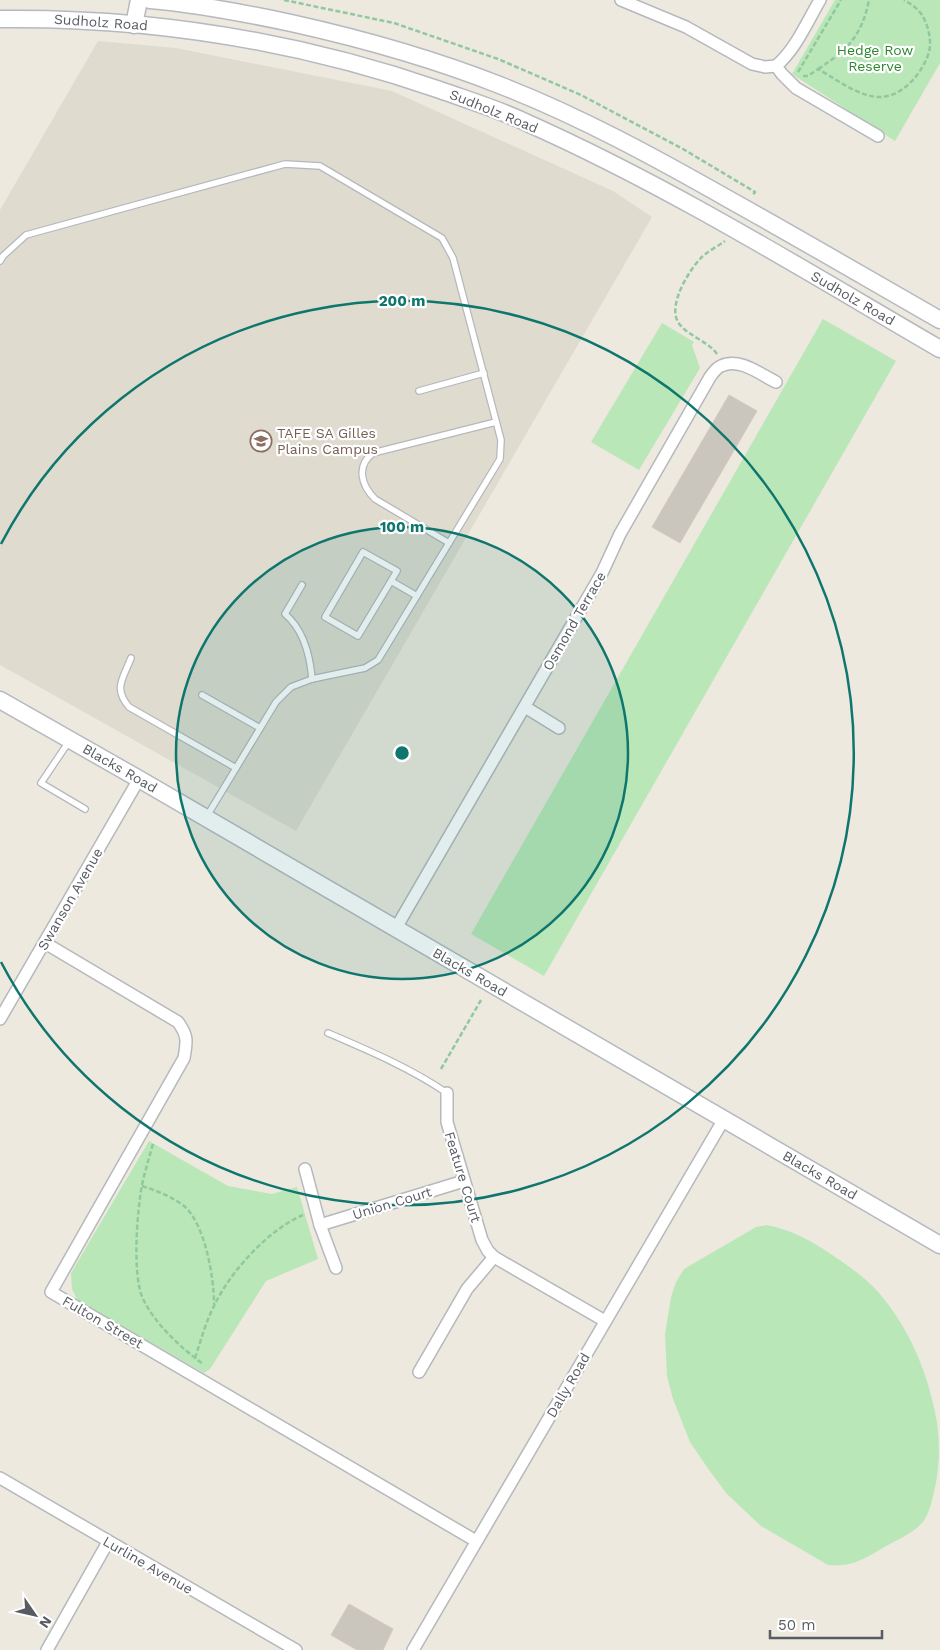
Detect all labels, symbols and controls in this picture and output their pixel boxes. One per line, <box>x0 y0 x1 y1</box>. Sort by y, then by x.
street label: Sudholz Road <box>54 11 148 33</box>
park label: Hedge Row Reserve <box>837 42 913 74</box>
street label: Sudholz Road <box>447 86 541 136</box>
street label: Sudholz Road <box>808 268 898 328</box>
text: 200 m <box>379 292 425 310</box>
place label: TAFE SA Gilles Plains Campus <box>277 425 378 457</box>
school or university icon: TAFE SA Gilles Plains Campus <box>249 429 273 453</box>
text: 100 m <box>380 518 424 536</box>
street label: Osmond Terrace <box>539 569 609 673</box>
street label: Blacks Road <box>80 740 160 796</box>
centre of rings <box>393 744 411 762</box>
street label: Swanson Avenue <box>34 845 106 953</box>
street label: Blacks Road <box>430 944 510 1000</box>
street label: Feature Court <box>442 1130 484 1224</box>
street label: Blacks Road <box>780 1147 860 1203</box>
street label: Union Court <box>351 1183 434 1223</box>
street label: Fulton Street <box>60 1292 146 1352</box>
street label: Dally Road <box>543 1350 593 1420</box>
street label: Lurline Avenue <box>100 1533 196 1597</box>
north arrow <box>10 1590 60 1640</box>
scale bar <box>770 1608 882 1640</box>
text: N <box>36 1613 55 1631</box>
text: 50 m <box>778 1616 815 1634</box>

